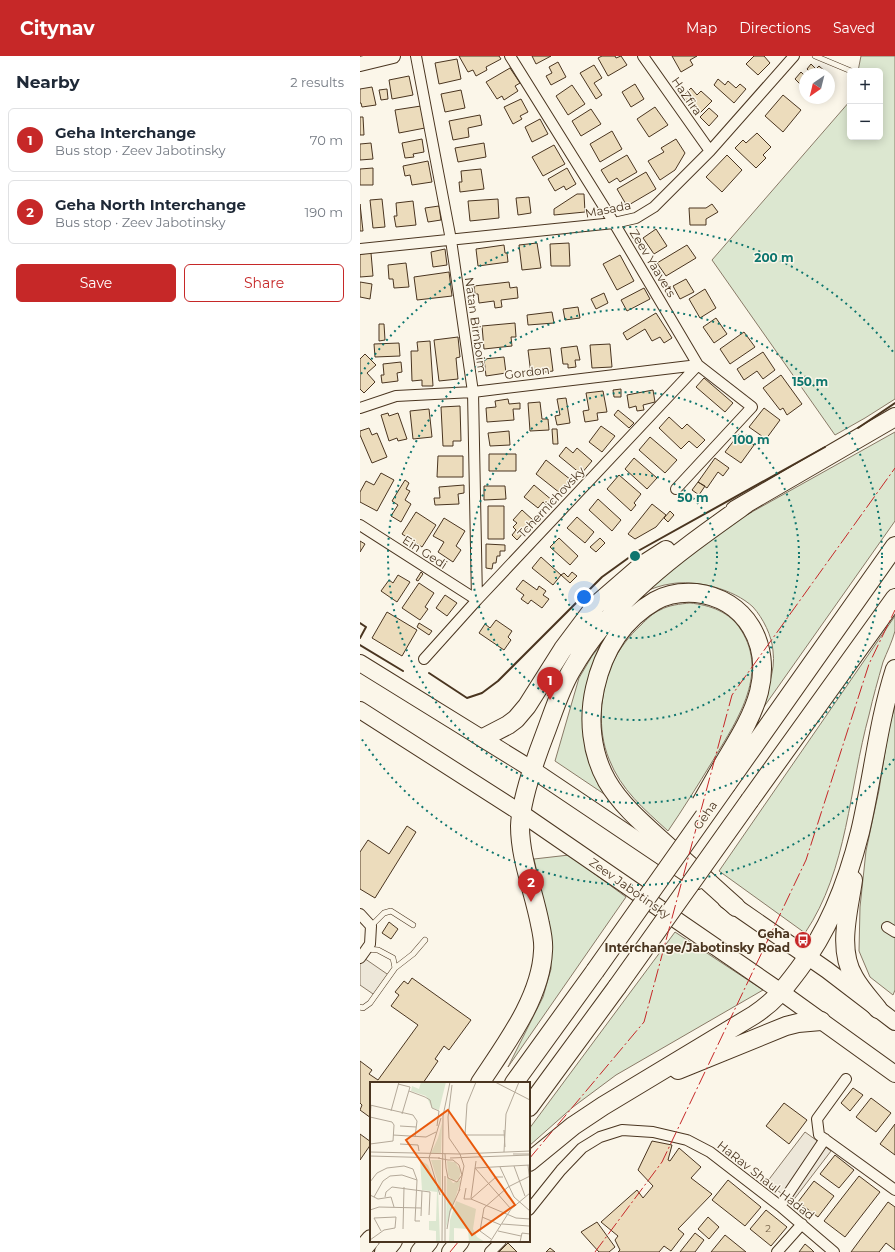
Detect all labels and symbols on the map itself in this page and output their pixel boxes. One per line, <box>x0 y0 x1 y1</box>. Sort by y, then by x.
north arrow <box>799 68 835 104</box>
street label: HaZfira <box>668 74 706 118</box>
street label: Masada <box>584 197 632 221</box>
street label: Zeev Yaavets <box>627 226 679 300</box>
text: 200 m <box>754 250 794 265</box>
street label: Natan Birnboim <box>462 276 490 374</box>
street label: Gordon <box>504 362 550 382</box>
text: 150 m <box>792 374 828 389</box>
text: 100 m <box>733 432 769 447</box>
street label: Tchernichovsky <box>514 463 588 541</box>
text: 50 m <box>677 490 709 505</box>
street label: Ein Gedi <box>400 532 450 572</box>
centre of rings <box>628 549 642 563</box>
your location <box>574 587 594 607</box>
pin: 1 <box>537 667 563 700</box>
street label: Geha <box>690 798 720 832</box>
street label: Zeev Jabotinsky <box>586 854 674 922</box>
pin: 2 <box>518 869 544 902</box>
place label: Geha Interchange/Jabotinsky Road <box>604 926 790 955</box>
bus stop icon: Geha Interchange/Jabotinsky Road <box>793 930 813 950</box>
inset map <box>370 1082 530 1242</box>
street label: HaRav Shaul Hadad <box>714 1137 818 1223</box>
house number: 2 <box>765 1222 771 1235</box>

